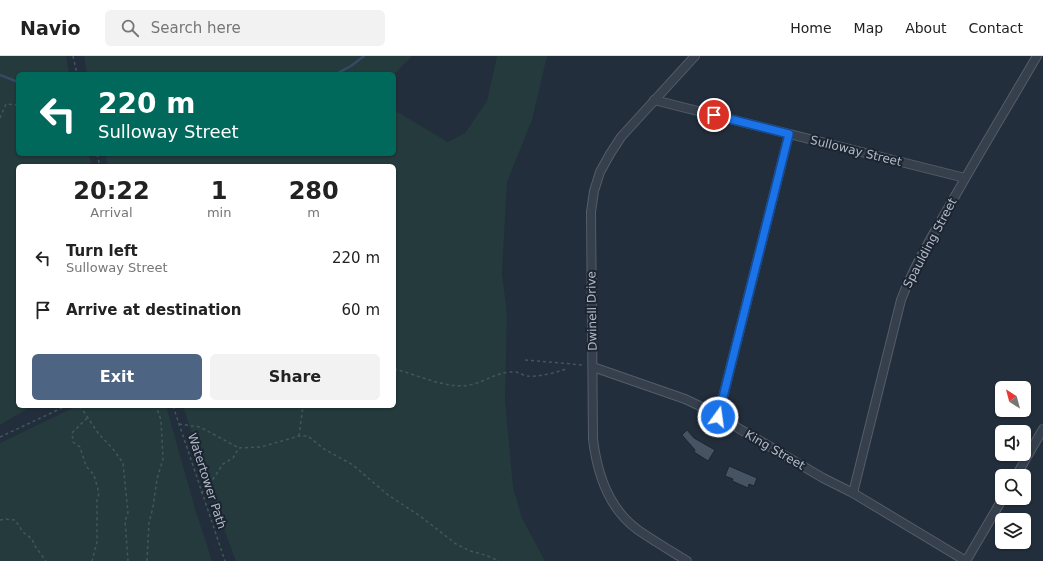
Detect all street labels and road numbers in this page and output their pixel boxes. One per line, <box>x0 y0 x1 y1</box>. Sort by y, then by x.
street label: Sulloway Street <box>809 133 903 169</box>
street label: Spaulding Street <box>900 195 960 290</box>
street label: Dwinell Drive <box>584 271 600 351</box>
street label: King Street <box>743 427 808 473</box>
street label: Watertower Path <box>185 431 229 531</box>

